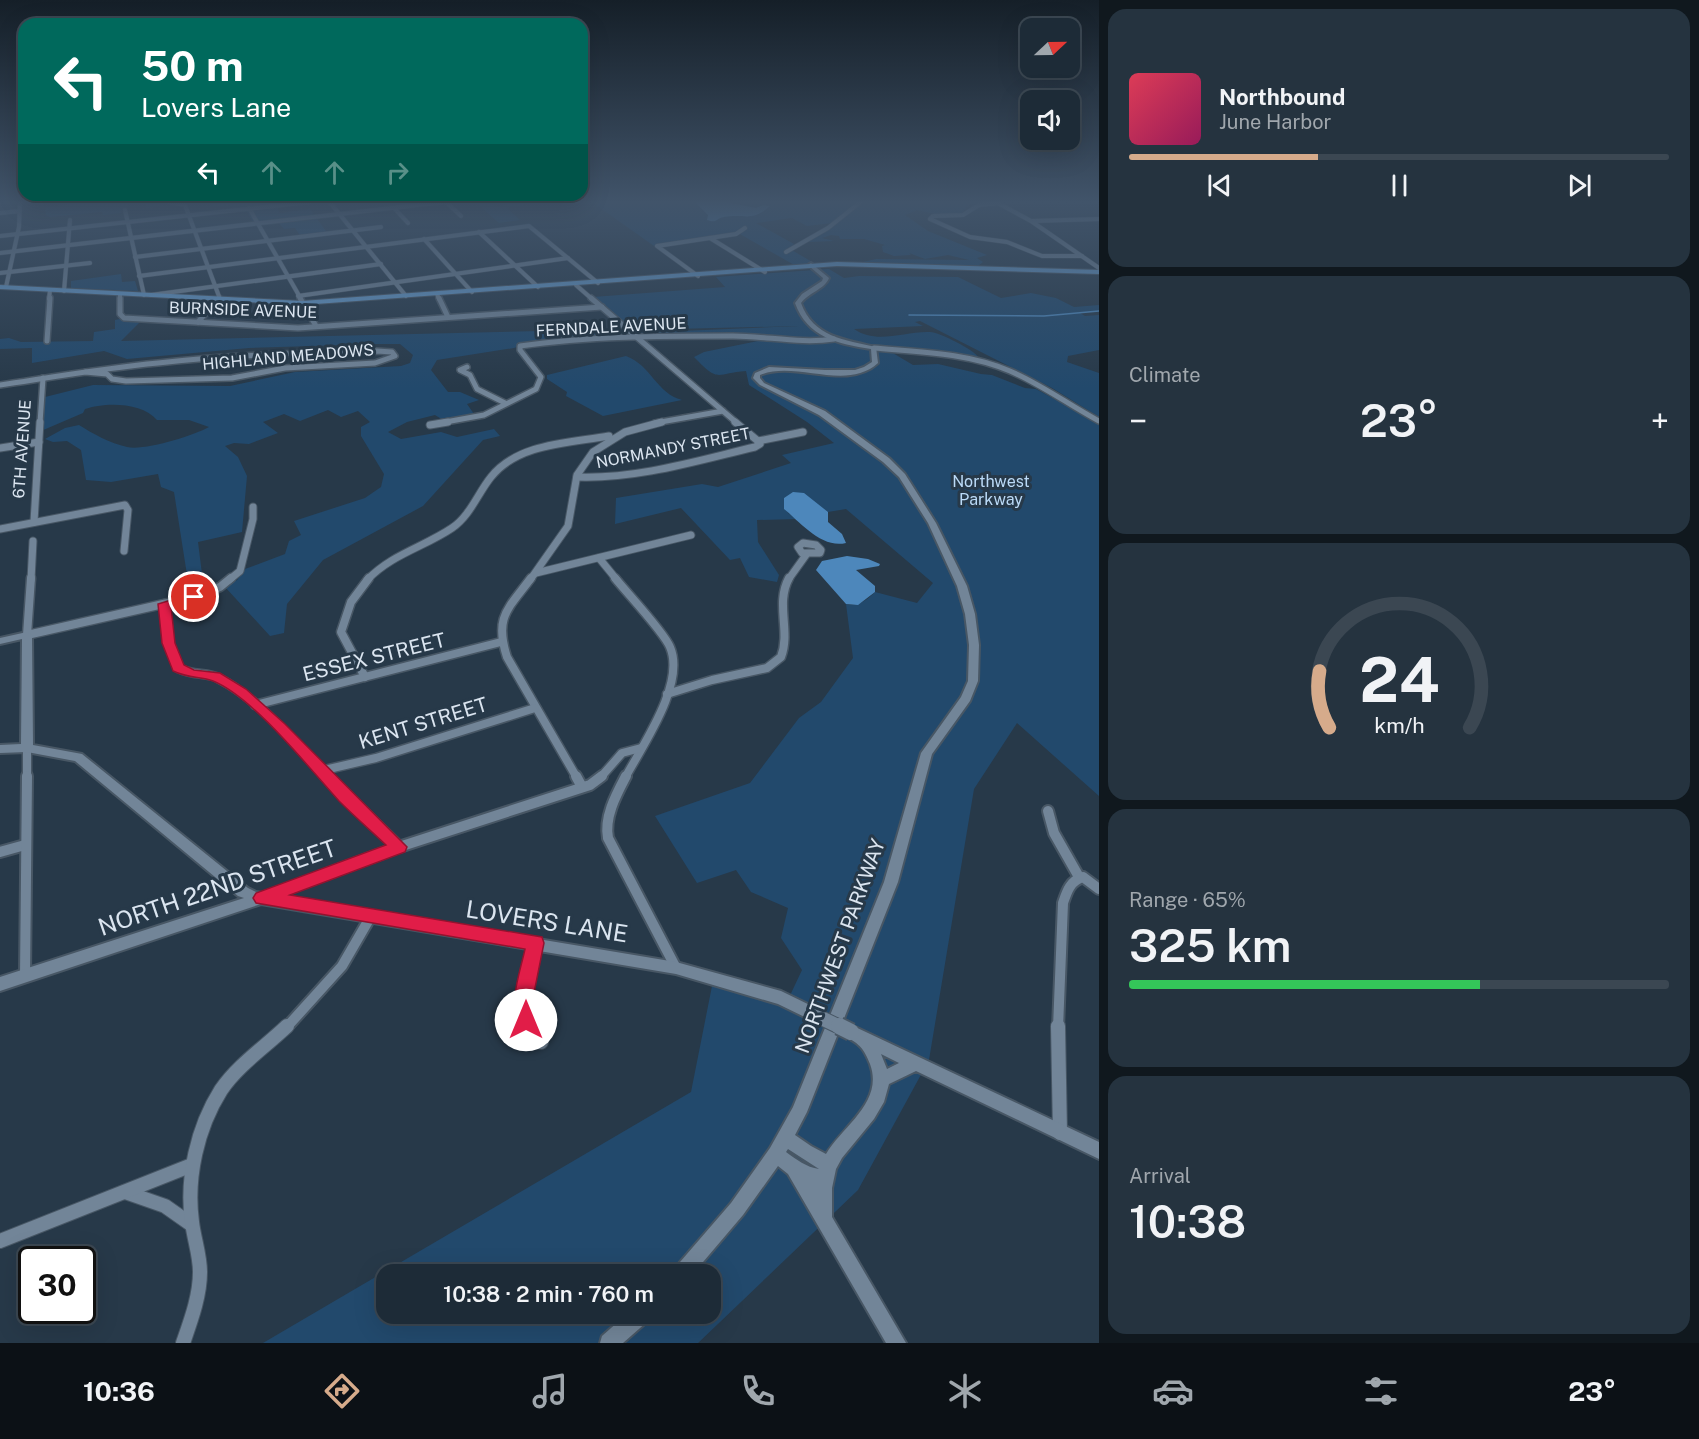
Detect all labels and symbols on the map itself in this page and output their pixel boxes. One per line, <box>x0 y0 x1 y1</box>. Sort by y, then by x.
north arrow <box>1020 18 1080 78</box>
street label: BURNSIDE AVENUE <box>169 298 317 322</box>
street label: FERNDALE AVENUE <box>535 314 687 340</box>
street label: HIGHLAND MEADOWS <box>201 340 375 374</box>
street label: 6TH AVENUE <box>9 399 35 499</box>
street label: NORMANDY STREET <box>594 424 752 472</box>
park label: Northwest Parkway <box>952 472 1030 509</box>
pin <box>168 571 219 622</box>
street label: ESSEX STREET <box>300 628 448 686</box>
street label: KENT STREET <box>356 692 491 754</box>
street label: NORTH 22ND STREET <box>94 833 340 941</box>
street label: NORTHWEST PARKWAY <box>790 836 890 1056</box>
street label: LOVERS LANE <box>464 894 630 948</box>
position arrow <box>494 988 558 1052</box>
speed limit sign: 30 <box>18 1246 96 1324</box>

